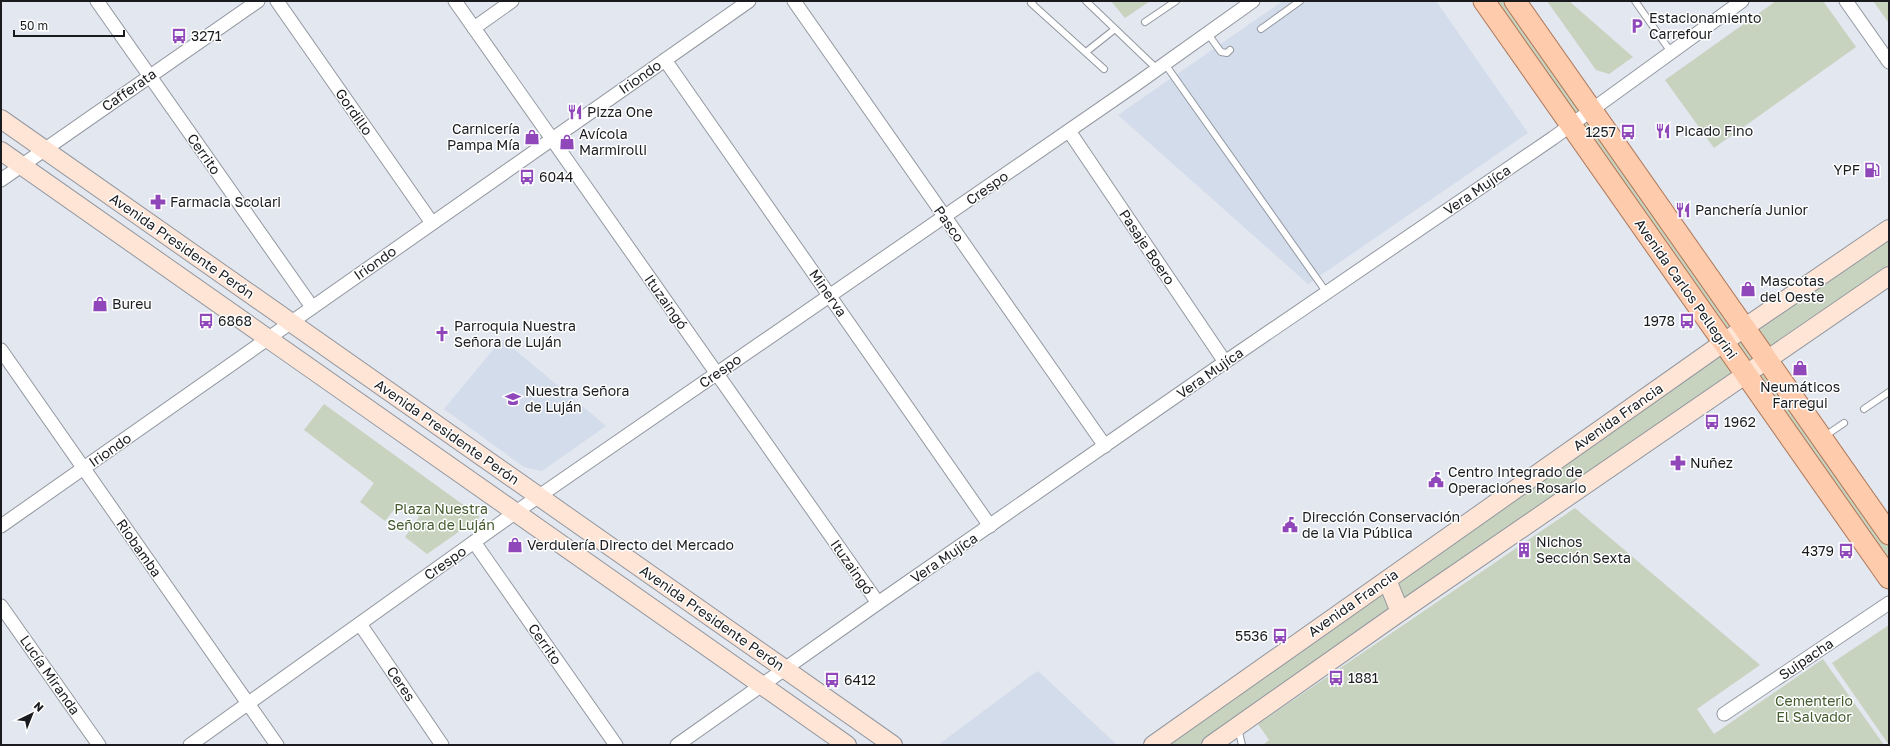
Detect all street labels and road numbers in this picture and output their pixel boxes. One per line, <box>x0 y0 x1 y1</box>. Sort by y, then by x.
street label: Iriondo <box>615 56 664 97</box>
street label: Cafferata <box>98 65 159 114</box>
street label: Gordillo <box>332 85 377 138</box>
street label: Cerrito <box>184 130 225 178</box>
street label: Vera Mujíca <box>1440 161 1513 218</box>
street label: Crespo <box>962 167 1011 208</box>
street label: Avenida Presidente Perón <box>107 189 258 302</box>
street label: Pasco <box>931 202 968 245</box>
street label: Pasaje Boero <box>1116 206 1179 288</box>
street label: Avenida Carlos Pellegrini <box>1631 215 1741 362</box>
street label: Iriondo <box>350 242 399 283</box>
street label: Minerva <box>806 266 851 320</box>
street label: Ituzaingó <box>641 271 691 332</box>
street label: Vera Mujíca <box>1173 344 1246 402</box>
street label: Crespo <box>695 350 744 391</box>
street label: Avenida Presidente Perón <box>372 375 523 488</box>
street label: Avenida Francia <box>1569 379 1666 454</box>
street label: Iriondo <box>85 429 134 470</box>
street label: Riobamba <box>113 515 166 580</box>
street label: Vera Mujíca <box>907 529 980 586</box>
street label: Ituzaingó <box>827 536 877 597</box>
street label: Crespo <box>420 542 469 583</box>
street label: Avenida Presidente Perón <box>637 561 788 674</box>
street label: Avenida Francia <box>1304 565 1401 640</box>
street label: Cerrito <box>525 620 566 668</box>
street label: Lucía Miranda <box>17 632 84 718</box>
street label: Suipacha <box>1775 634 1836 683</box>
street label: Ceres <box>384 663 419 704</box>

